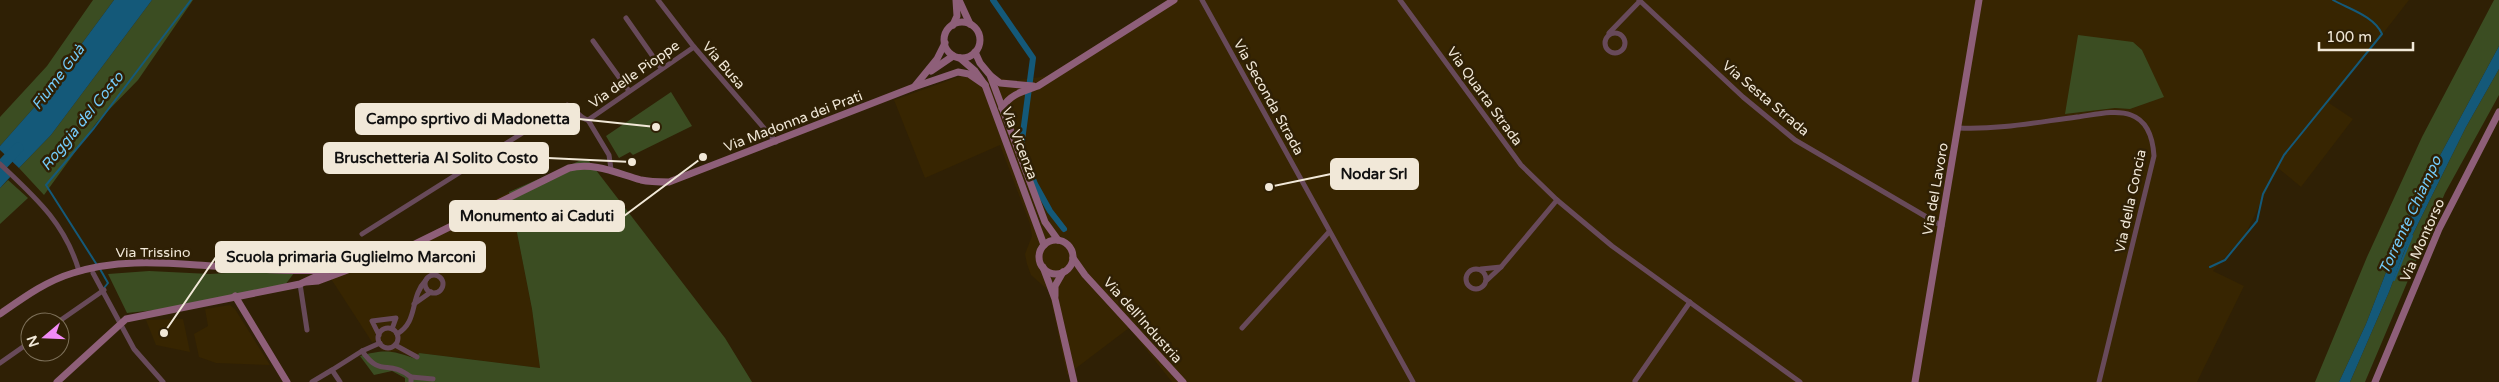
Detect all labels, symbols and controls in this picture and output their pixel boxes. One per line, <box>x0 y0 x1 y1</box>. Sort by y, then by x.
scale bar <box>2319 20 2413 52</box>
text: 100 m <box>2326 28 2372 46</box>
street label: Via Seconda Strada <box>1230 36 1307 158</box>
street label: Via delle Pioppe <box>586 37 683 112</box>
street label: Via Busa <box>698 38 749 93</box>
water label: Fiume Guà <box>28 40 89 113</box>
street label: Via Quarta Strada <box>1443 44 1526 149</box>
street label: Via Sesta Strada <box>1719 57 1813 140</box>
water label: Roggia del Costo <box>37 67 128 174</box>
street label: Via Madonna dei Prati <box>722 87 865 156</box>
callout: Campo sprtivo di Madonetta <box>356 104 579 134</box>
street label: Via Vicenza <box>998 105 1041 182</box>
text: Campo sprtivo di Madonetta <box>366 110 570 129</box>
street label: Via del Lavoro <box>1919 141 1952 237</box>
callout: Bruschetteria Al Solito Costo <box>324 143 548 173</box>
street label: Via della Concia <box>2111 148 2150 254</box>
text: Bruschetteria Al Solito Costo <box>334 149 538 167</box>
water label: Torrente Chiampo <box>2375 152 2446 277</box>
callout: Nodar Srl <box>1331 159 1418 189</box>
text: Nodar Srl <box>1340 165 1408 183</box>
street label: Via Montorso <box>2397 196 2448 284</box>
callout: Monumento ai Caduti <box>450 201 624 231</box>
text: Monumento ai Caduti <box>460 207 614 225</box>
callout: Scuola primaria Guglielmo Marconi <box>216 242 485 272</box>
street label: Via Trissino <box>115 244 191 261</box>
text: Scuola primaria Guglielmo Marconi <box>226 248 476 267</box>
street label: Via dell'Industria <box>1100 274 1186 367</box>
north arrow <box>20 312 70 362</box>
text: N <box>23 333 43 349</box>

